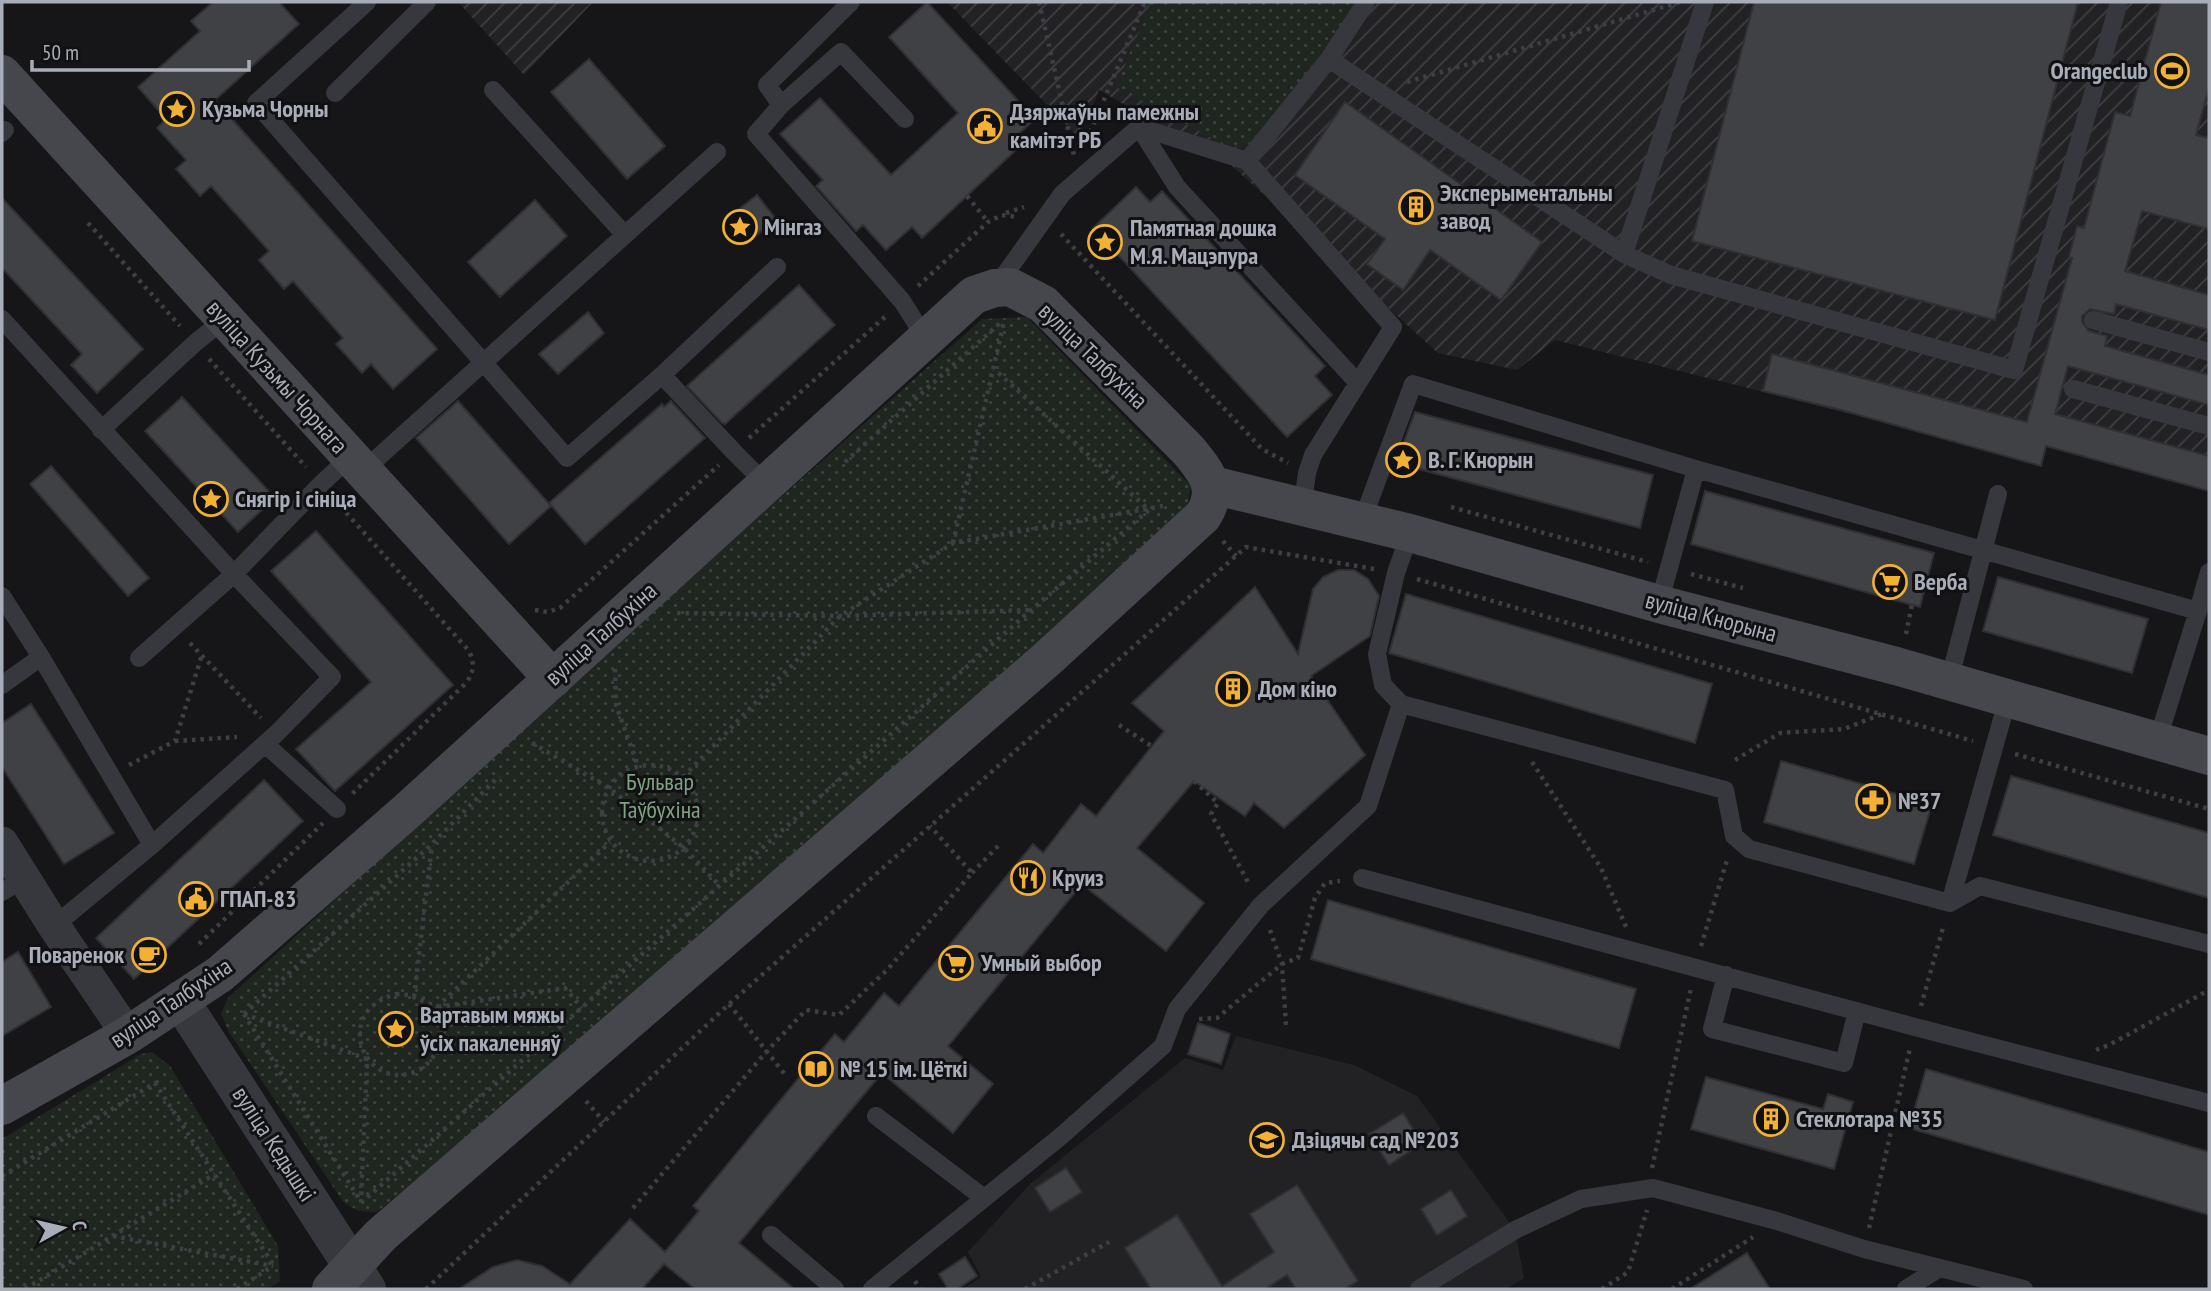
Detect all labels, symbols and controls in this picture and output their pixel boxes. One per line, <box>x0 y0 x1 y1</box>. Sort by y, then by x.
scale bar <box>32 28 248 72</box>
text: 50 m <box>42 39 79 66</box>
sports icon: Orangeclub <box>2153 52 2191 90</box>
place label: Orangeclub <box>2051 55 2148 86</box>
place icon: Кузьма Чорны <box>158 90 196 128</box>
place label: Кузьма Чорны <box>202 93 328 124</box>
place label: Дзяржаўны памежны камітэт РБ <box>1010 96 1199 155</box>
public building icon: Дзяржаўны памежны камітэт РБ <box>966 107 1004 145</box>
place label: Эксперыментальны завод <box>1440 177 1613 236</box>
building icon: Эксперыментальны завод <box>1397 188 1435 226</box>
place icon: Мінгаз <box>721 208 759 246</box>
place label: Мінгаз <box>764 211 822 242</box>
place label: Памятная дошка М.Я. Мацэпура <box>1130 212 1277 271</box>
place icon: Памятная дошка М.Я. Мацэпура <box>1086 223 1124 261</box>
street label: вуліца Кузьмы Чорнага <box>200 293 355 460</box>
street label: вуліца Талбухіна <box>1032 296 1155 415</box>
place icon: В. Г. Кнорын <box>1384 441 1422 479</box>
place label: В. Г. Кнорын <box>1428 444 1533 475</box>
place icon: Снягір і сініца <box>192 480 230 518</box>
place label: Снягір і сініца <box>235 483 357 514</box>
supermarket icon: Верба <box>1871 563 1909 601</box>
place label: Верба <box>1914 566 1967 597</box>
street label: вуліца Талбухіна <box>538 575 663 692</box>
street label: вуліца Кнорына <box>1642 584 1780 649</box>
building icon: Дом кіно <box>1214 670 1252 708</box>
place label: Дом кіно <box>1258 673 1337 704</box>
park label: Бульвар Таўбухіна <box>619 766 701 825</box>
pharmacy icon: №37 <box>1854 782 1892 820</box>
place label: №37 <box>1898 785 1942 816</box>
restaurant icon: Круиз <box>1009 859 1047 897</box>
place label: Круиз <box>1052 862 1104 893</box>
public building icon: ГПАП-83 <box>177 880 215 918</box>
place label: ГПАП-83 <box>220 883 296 914</box>
cafe icon: Поваренок <box>130 936 168 974</box>
place label: Поваренок <box>29 939 124 970</box>
supermarket icon: Умный выбор <box>937 944 975 982</box>
place label: Умный выбор <box>980 947 1102 978</box>
street label: вуліца Талбухіна <box>104 951 238 1055</box>
place label: Вартавым мяжы ўсіх пакаленняў <box>419 999 565 1058</box>
place icon: Вартавым мяжы ўсіх пакаленняў <box>377 1010 415 1048</box>
library icon: № 15 ім. Цёткі <box>797 1050 835 1088</box>
place label: № 15 ім. Цёткі <box>840 1053 968 1084</box>
street label: вуліца Кедышкі <box>226 1080 323 1207</box>
building icon: Стеклотара №35 <box>1752 1100 1790 1138</box>
place label: Стеклотара №35 <box>1796 1103 1943 1134</box>
school or university icon: Дзіцячы сад №203 <box>1248 1121 1286 1159</box>
place label: Дзіцячы сад №203 <box>1292 1124 1460 1155</box>
north arrow <box>28 1193 98 1263</box>
text: С <box>67 1220 92 1232</box>

